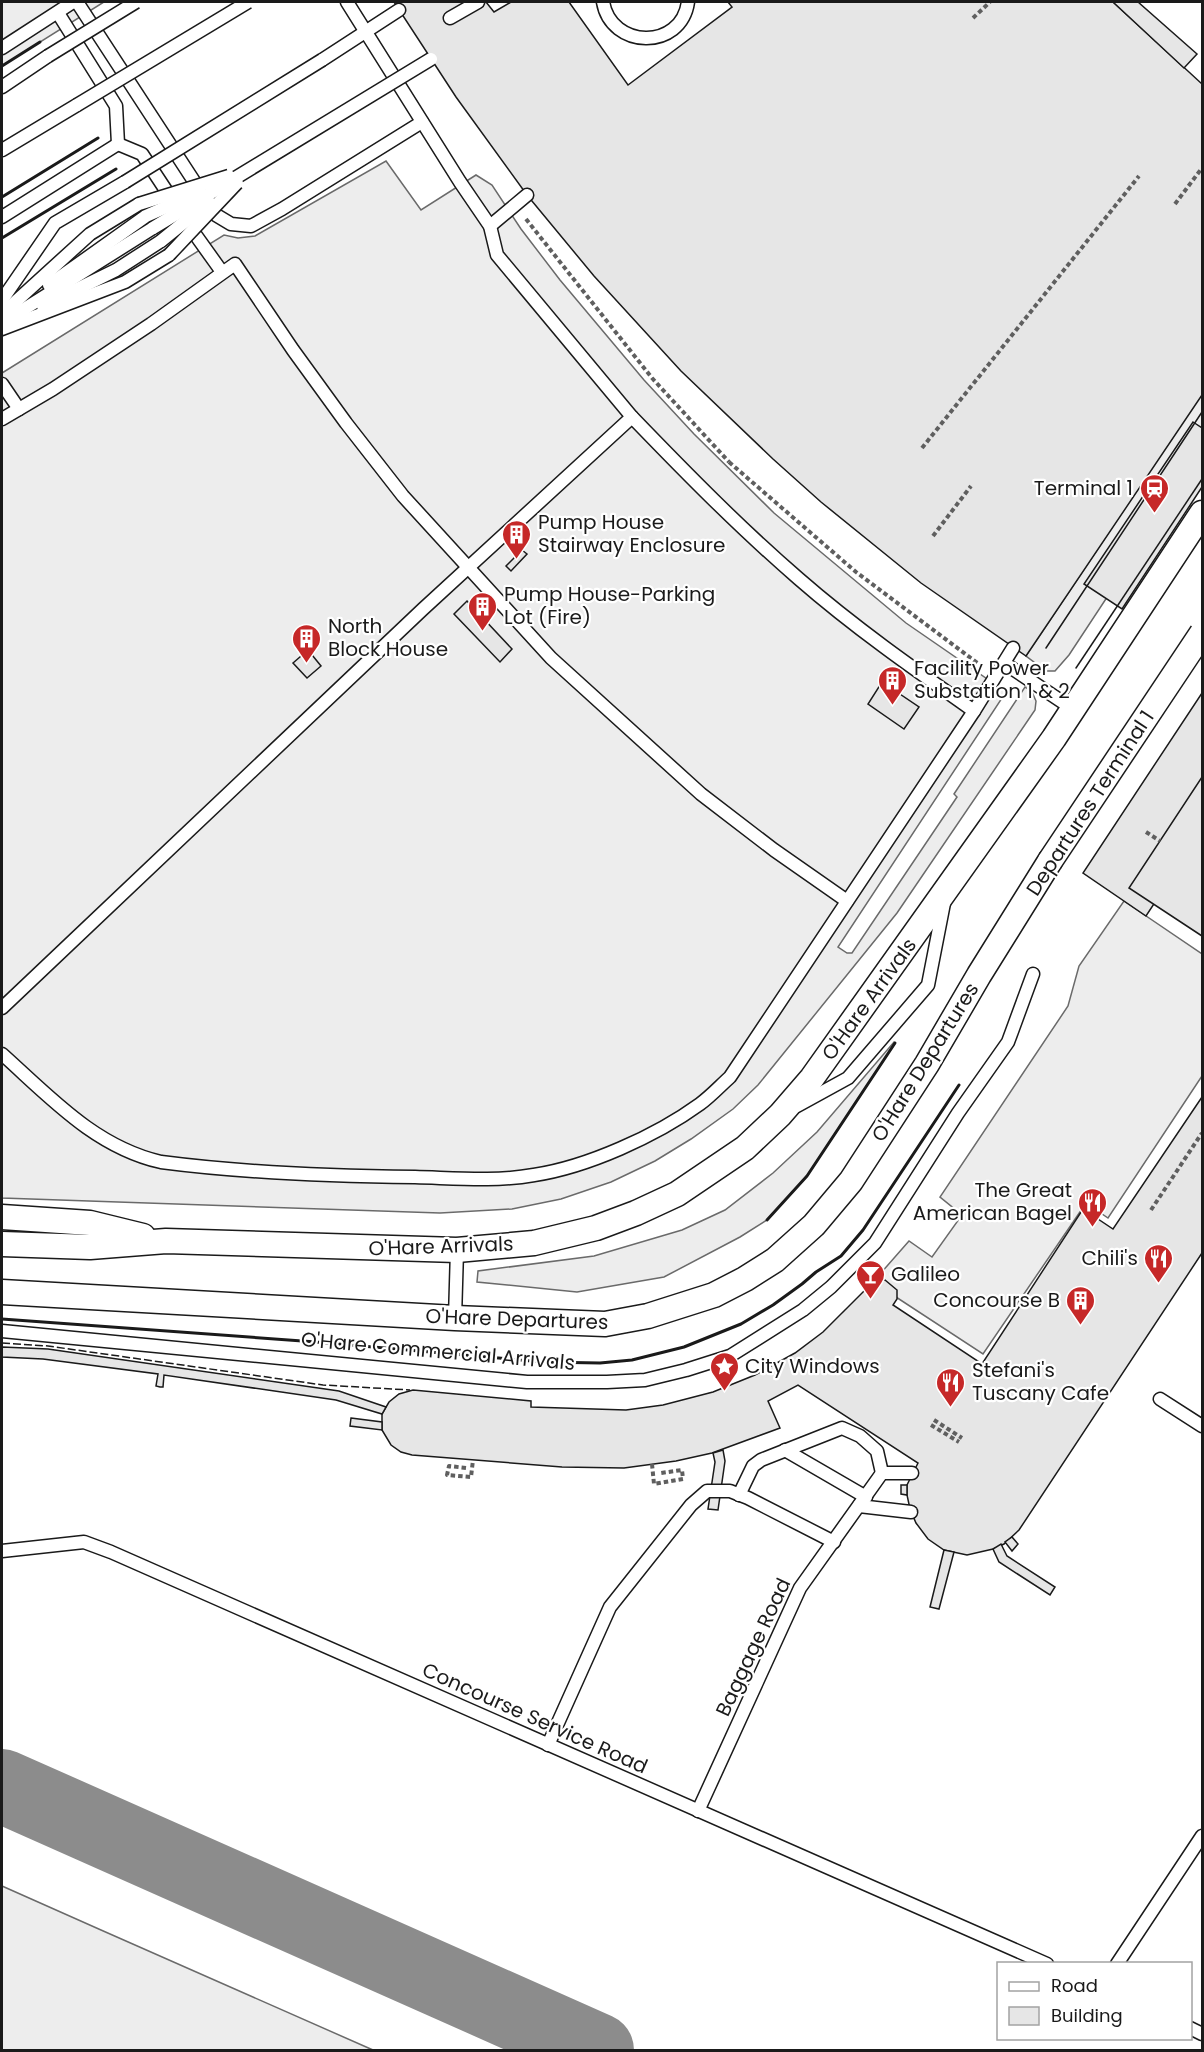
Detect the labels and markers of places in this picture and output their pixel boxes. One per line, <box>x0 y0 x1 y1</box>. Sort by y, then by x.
station icon: Terminal 1 <box>1138 472 1170 514</box>
place label: Terminal 1 <box>1034 474 1133 502</box>
place label: Pump House Stairway Enclosure <box>538 508 725 559</box>
building icon: Pump House Stairway Enclosure <box>501 518 533 560</box>
place label: Pump House-Parking Lot (Fire) <box>504 580 715 631</box>
building icon: Pump House-Parking Lot (Fire) <box>467 590 499 632</box>
place label: North Block House <box>328 612 448 663</box>
building icon: North Block House <box>291 622 323 664</box>
place label: Facility Power Substation 1 & 2 <box>914 654 1070 705</box>
building icon: Facility Power Substation 1 & 2 <box>877 664 909 706</box>
place label: The Great American Bagel <box>913 1176 1072 1227</box>
restaurant icon: The Great American Bagel <box>1077 1186 1109 1228</box>
restaurant icon: Chili's <box>1143 1242 1175 1284</box>
place label: Chili's <box>1081 1244 1138 1272</box>
bar icon: Galileo <box>854 1258 886 1300</box>
place label: Galileo <box>891 1260 960 1288</box>
building icon: Concourse B <box>1065 1284 1097 1326</box>
place label: Concourse B <box>933 1286 1060 1314</box>
place icon: City Windows <box>708 1350 740 1392</box>
place label: City Windows <box>745 1352 880 1380</box>
place label: Stefani's Tuscany Cafe <box>972 1356 1109 1407</box>
restaurant icon: Stefani's Tuscany Cafe <box>935 1366 967 1408</box>

